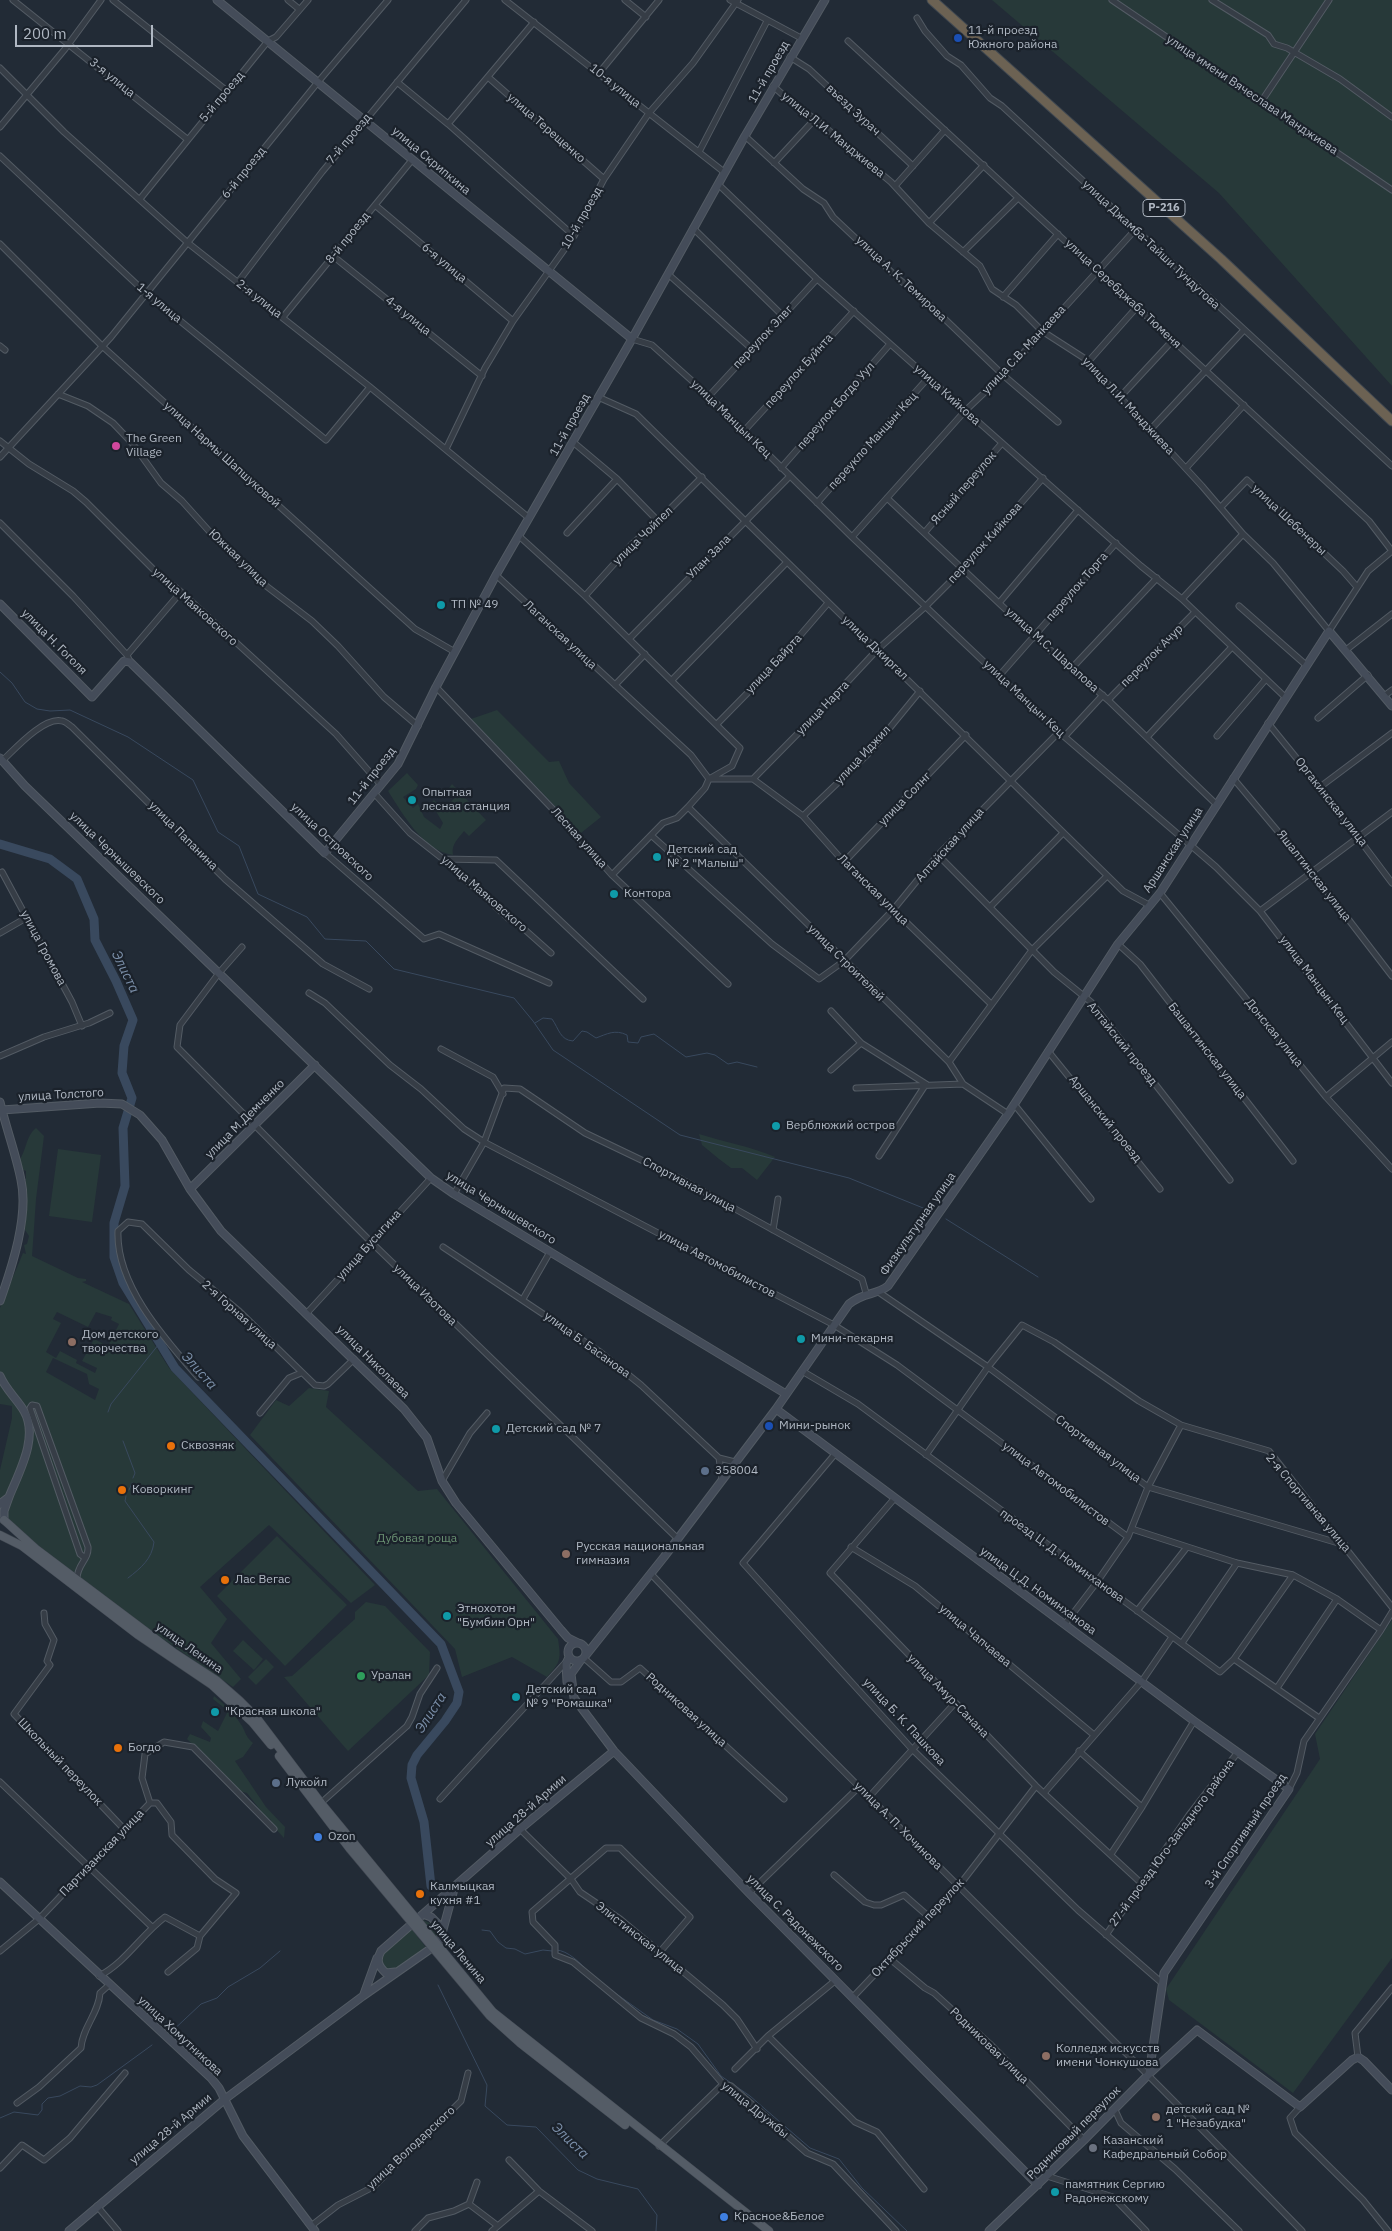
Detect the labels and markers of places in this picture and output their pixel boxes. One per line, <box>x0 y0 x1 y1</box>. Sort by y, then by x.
place label: 11-й проезд Южного района <box>968 24 1058 52</box>
marker: 11-й проезд Южного района <box>952 32 964 44</box>
place label: The Green Village <box>126 432 182 460</box>
marker: The Green Village <box>110 440 122 452</box>
place label: ТП № 49 <box>451 598 499 612</box>
marker: ТП № 49 <box>435 599 447 611</box>
place label: Опытная лесная станция <box>422 786 510 814</box>
marker: Опытная лесная станция <box>406 794 418 806</box>
place label: Детский сад № 2 "Малыш" <box>667 843 744 871</box>
marker: Детский сад № 2 "Малыш" <box>651 851 663 863</box>
place label: Контора <box>624 887 671 901</box>
marker: Контора <box>608 888 620 900</box>
place label: Верблюжий остров <box>786 1119 895 1133</box>
marker: Верблюжий остров <box>770 1120 782 1132</box>
place label: Дом детского творчества <box>82 1328 159 1356</box>
place label: Мини-пекарня <box>811 1332 893 1346</box>
marker: Мини-пекарня <box>795 1333 807 1345</box>
marker: Дом детского творчества <box>66 1336 78 1348</box>
place label: Мини-рынок <box>779 1419 851 1433</box>
marker: Мини-рынок <box>763 1420 775 1432</box>
place label: Детский сад № 7 <box>506 1422 601 1436</box>
marker: Детский сад № 7 <box>490 1423 502 1435</box>
place label: Сквозняк <box>181 1439 234 1453</box>
marker: Сквозняк <box>165 1440 177 1452</box>
place label: 358004 <box>715 1464 758 1478</box>
marker: 358004 <box>699 1465 711 1477</box>
place label: Коворкинг <box>132 1483 193 1497</box>
marker: Коворкинг <box>116 1484 128 1496</box>
place label: Русская национальная гимназия <box>576 1540 704 1568</box>
marker: Русская национальная гимназия <box>560 1548 572 1560</box>
place label: Лас Вегас <box>235 1573 290 1587</box>
marker: Лас Вегас <box>219 1574 231 1586</box>
place label: Этнохотон "Бумбин Орн" <box>457 1602 535 1630</box>
marker: Этнохотон "Бумбин Орн" <box>441 1610 453 1622</box>
place label: Уралан <box>371 1669 411 1683</box>
marker: Уралан <box>355 1670 367 1682</box>
place label: Детский сад № 9 "Ромашка" <box>526 1683 612 1711</box>
marker: Детский сад № 9 "Ромашка" <box>510 1691 522 1703</box>
place label: "Красная школа" <box>225 1705 321 1719</box>
marker: "Красная школа" <box>209 1706 221 1718</box>
place label: Богдо <box>128 1741 161 1755</box>
marker: Богдо <box>112 1742 124 1754</box>
place label: Лукойл <box>286 1776 327 1790</box>
marker: Лукойл <box>270 1777 282 1789</box>
place label: Ozon <box>328 1830 355 1844</box>
marker: Ozon <box>312 1831 324 1843</box>
place label: Калмыцкая кухня #1 <box>430 1880 495 1908</box>
marker: Калмыцкая кухня #1 <box>414 1888 426 1900</box>
place label: Колледж искусств имени Чонкушова <box>1056 2042 1160 2070</box>
marker: Колледж искусств имени Чонкушова <box>1040 2050 1052 2062</box>
place label: детский сад № 1 "Незабудка" <box>1166 2103 1250 2131</box>
marker: детский сад № 1 "Незабудка" <box>1150 2111 1162 2123</box>
place label: Казанский Кафедральный Собор <box>1103 2134 1227 2162</box>
marker: Казанский Кафедральный Собор <box>1087 2142 1099 2154</box>
place label: памятник Сергию Радонежскому <box>1065 2178 1165 2206</box>
marker: памятник Сергию Радонежскому <box>1049 2186 1061 2198</box>
place label: Красное&Белое <box>734 2210 824 2224</box>
marker: Красное&Белое <box>718 2211 730 2223</box>

